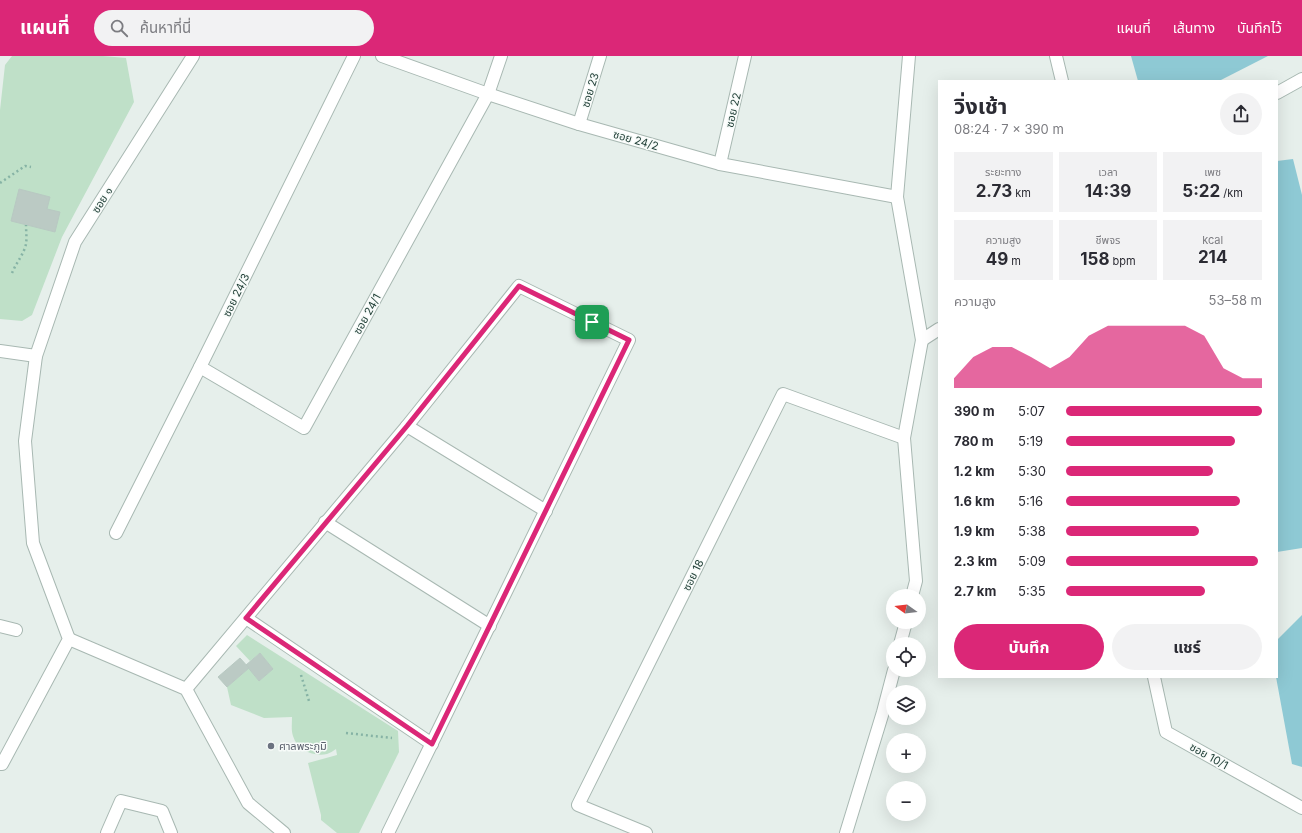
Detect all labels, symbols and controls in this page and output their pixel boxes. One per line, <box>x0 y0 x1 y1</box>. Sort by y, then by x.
search box <box>94 10 374 46</box>
text: แผนที่ <box>20 16 70 39</box>
icon: search <box>108 17 130 39</box>
text: ค้นหาที่นี่ <box>140 18 191 37</box>
text: แผนที่ <box>1117 19 1151 36</box>
text: เส้นทาง <box>1173 19 1215 36</box>
text: บันทึกไว้ <box>1237 19 1282 36</box>
street label: ซอย 23 <box>578 71 602 109</box>
street label: ซอย 22 <box>722 91 744 129</box>
text: วิ่งเช้า <box>954 93 1007 119</box>
button: share <box>1220 93 1262 135</box>
text: 08:24 · 7 × 390 m <box>954 121 1064 137</box>
street label: ซอย 24/2 <box>612 127 660 153</box>
text: ระยะทาง <box>985 165 1022 179</box>
text: เวลา <box>1098 165 1118 179</box>
text: เพซ <box>1204 165 1221 179</box>
text: 2.73 <box>976 181 1012 201</box>
text: 14:39 <box>1085 181 1131 201</box>
text: 5:22 <box>1182 181 1220 201</box>
street label: ซอย ๑ <box>89 184 115 216</box>
text: km <box>1012 186 1031 200</box>
text: /km <box>1220 186 1243 200</box>
text: ความสูง <box>986 233 1021 247</box>
text: ชีพจร <box>1096 233 1120 247</box>
text: kcal <box>1202 233 1223 247</box>
text: 214 <box>1198 247 1227 267</box>
text: 49 <box>986 249 1008 269</box>
text: 158 <box>1080 249 1110 269</box>
text: m <box>1008 254 1021 268</box>
text: bpm <box>1110 254 1136 268</box>
street label: ซอย 24/3 <box>220 271 253 319</box>
street label: ซอย 24/1 <box>350 291 384 337</box>
text: 53–58 m <box>1209 292 1262 308</box>
text: ความสูง <box>954 293 996 309</box>
pin <box>575 305 609 339</box>
icon: arrive <box>581 311 603 333</box>
text: 390 m <box>954 403 995 419</box>
text: 5:07 <box>1018 403 1045 419</box>
text: 780 m <box>954 433 994 449</box>
text: 5:19 <box>1018 433 1043 449</box>
text: 1.2 km <box>954 463 995 479</box>
text: 5:30 <box>1018 463 1046 479</box>
text: 1.6 km <box>954 493 995 509</box>
text: 5:16 <box>1018 493 1043 509</box>
text: 1.9 km <box>954 523 995 539</box>
text: 5:38 <box>1018 523 1046 539</box>
text: 2.3 km <box>954 553 997 569</box>
text: 5:09 <box>1018 553 1046 569</box>
street label: ซอย 18 <box>679 557 707 593</box>
text: 2.7 km <box>954 583 996 599</box>
text: 5:35 <box>1018 583 1046 599</box>
north arrow <box>886 589 926 629</box>
map controls <box>886 589 926 821</box>
button: บันทึก <box>954 624 1104 670</box>
button: แชร์ <box>1112 624 1262 670</box>
button: locate <box>886 637 926 677</box>
button: layers <box>886 685 926 725</box>
button: + <box>886 733 926 773</box>
place label: ศาลพระภูมิ <box>279 739 327 753</box>
street label: ซอย 10/1 <box>1187 740 1231 772</box>
marker: ศาลพระภูมิ <box>266 741 276 751</box>
button: − <box>886 781 926 821</box>

